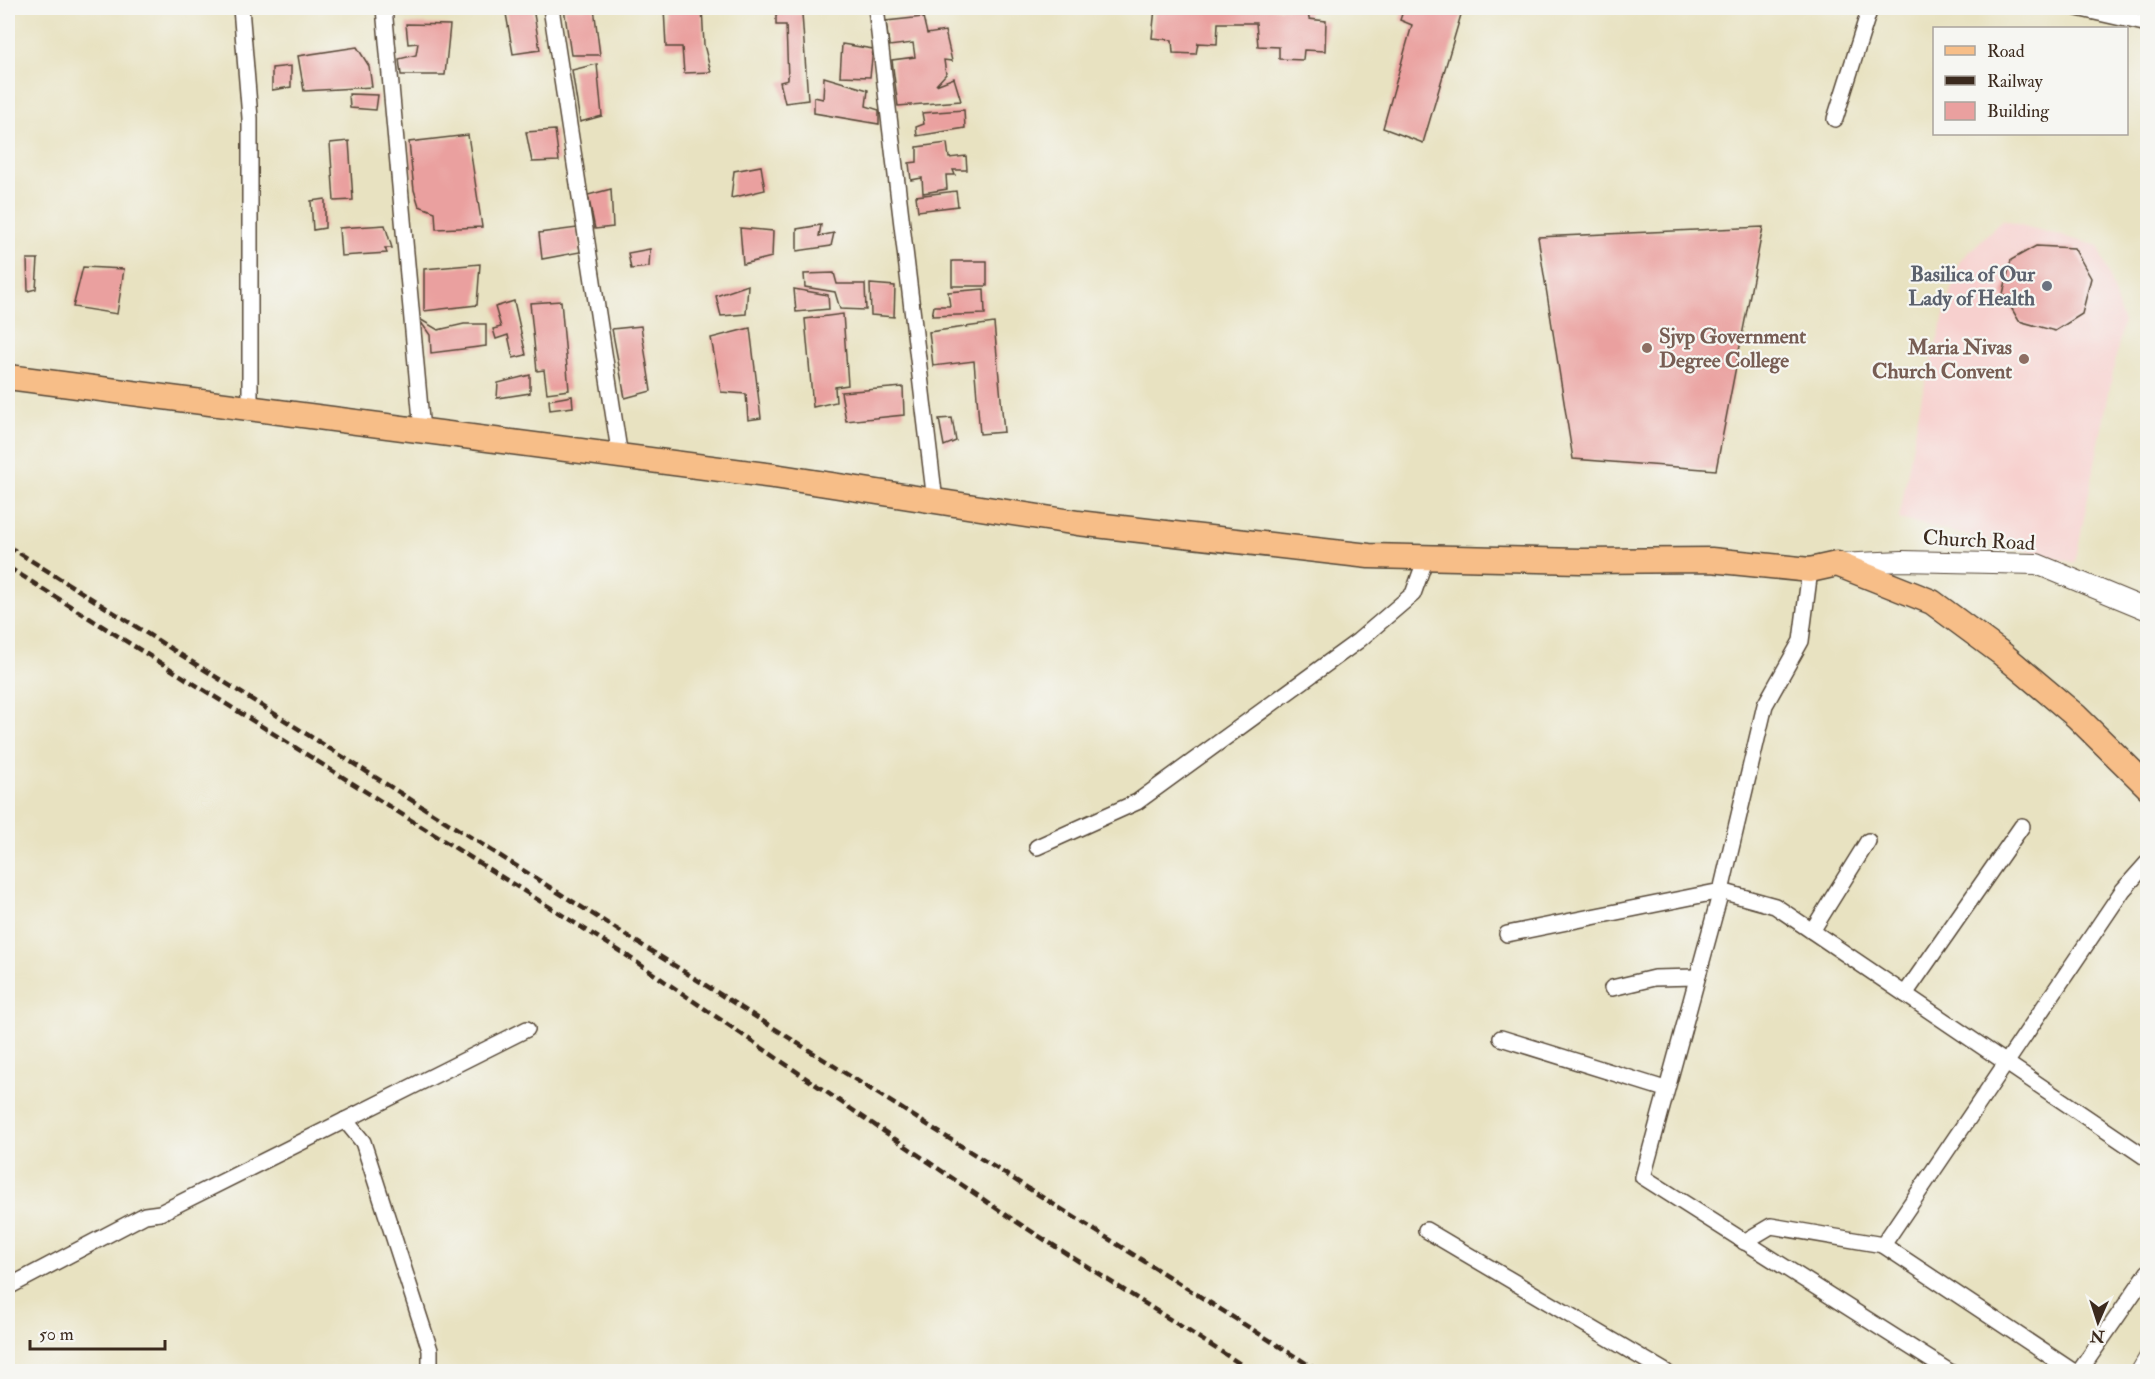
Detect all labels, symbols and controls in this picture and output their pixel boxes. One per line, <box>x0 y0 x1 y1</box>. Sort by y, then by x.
legend <box>1933 27 2128 135</box>
text: Road <box>1987 40 2025 63</box>
text: Railway <box>1987 70 2044 93</box>
text: Building <box>1987 100 2050 123</box>
place label: Basilica of Our Lady of Health <box>1908 261 2036 312</box>
marker: Basilica of Our Lady of Health <box>2040 279 2054 293</box>
place label: Sjvp Government Degree College <box>1659 323 1806 374</box>
place label: Maria Nivas Church Convent <box>1872 334 2012 385</box>
marker: Sjvp Government Degree College <box>1640 341 1654 355</box>
marker: Maria Nivas Church Convent <box>2017 352 2031 366</box>
street label: Church Road <box>1922 524 2037 557</box>
north arrow <box>2068 1292 2128 1352</box>
scale bar <box>30 1313 165 1351</box>
text: 50 m <box>39 1323 74 1346</box>
text: N <box>2089 1326 2106 1346</box>

